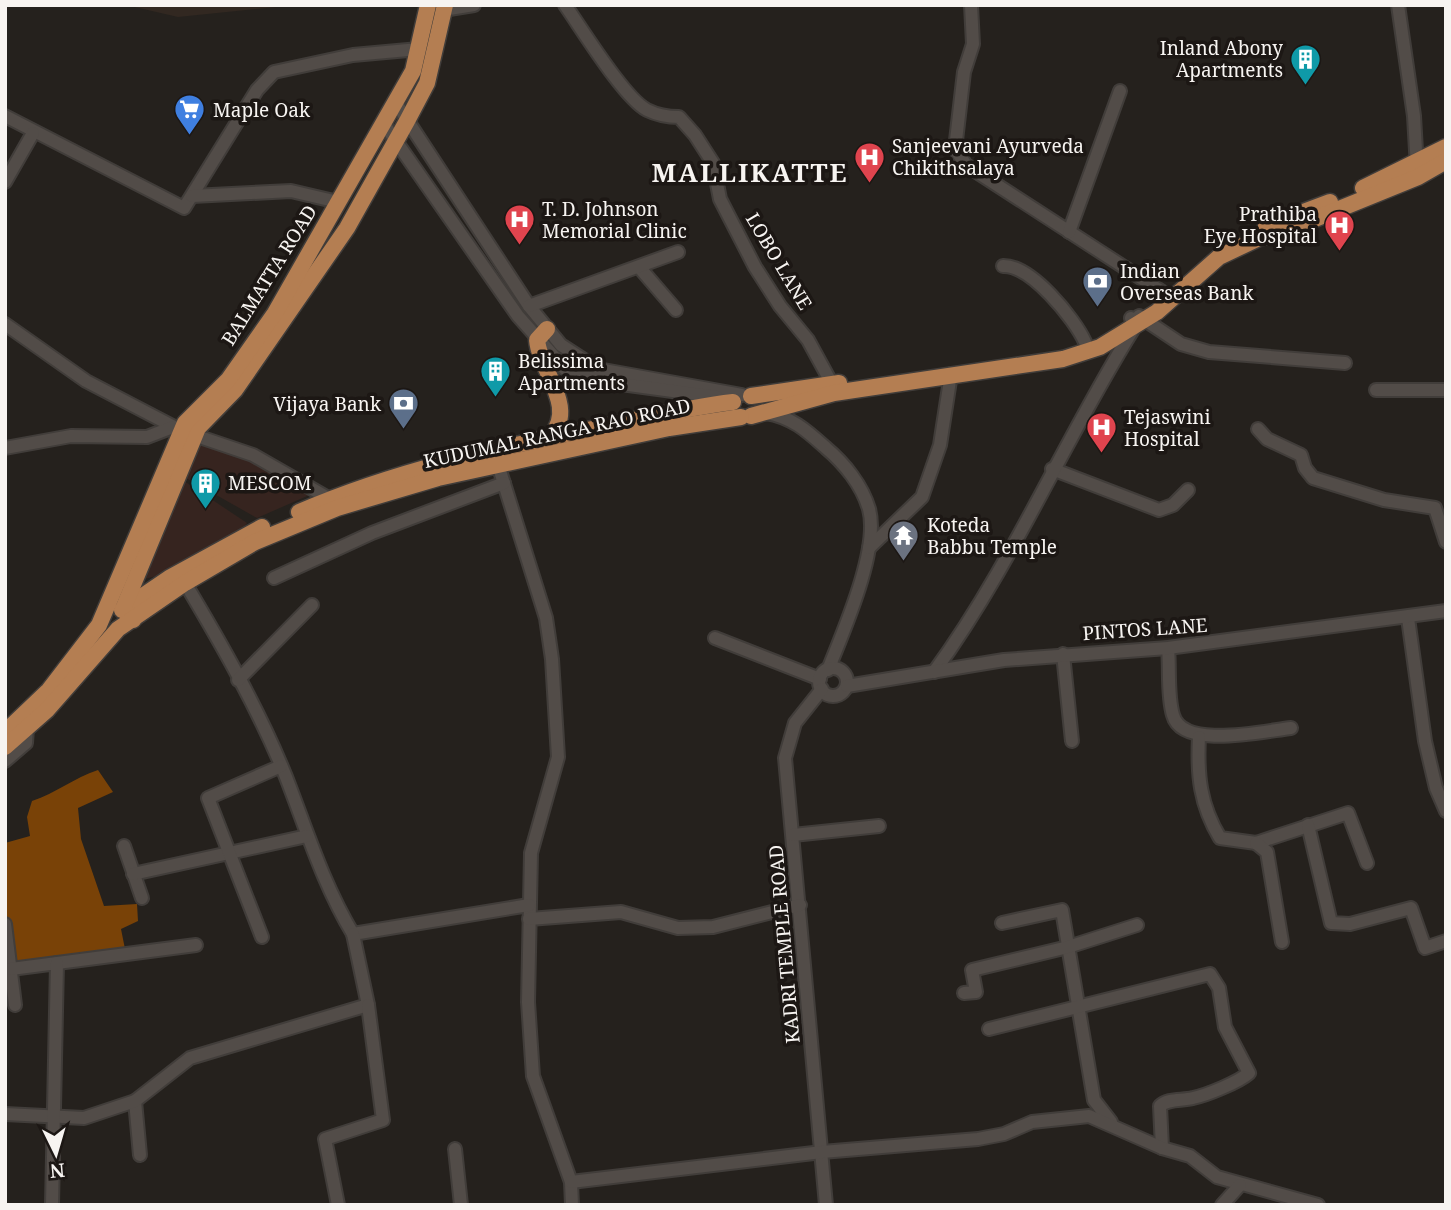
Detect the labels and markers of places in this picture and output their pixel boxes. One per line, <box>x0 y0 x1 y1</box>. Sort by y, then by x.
place label: Inland Abony Apartments <box>1160 35 1283 83</box>
building icon: Inland Abony Apartments <box>1289 42 1323 86</box>
supermarket icon: Maple Oak <box>173 93 207 137</box>
place label: Maple Oak <box>213 97 311 123</box>
place label: Sanjeevani Ayurveda Chikithsalaya <box>892 133 1084 181</box>
hospital icon: Sanjeevani Ayurveda Chikithsalaya <box>852 140 886 184</box>
place label: T. D. Johnson Memorial Clinic <box>542 196 687 244</box>
place label: Prathiba Eye Hospital <box>1204 201 1317 249</box>
hospital icon: T. D. Johnson Memorial Clinic <box>502 203 536 247</box>
hospital icon: Prathiba Eye Hospital <box>1323 208 1357 252</box>
place label: Indian Overseas Bank <box>1120 258 1255 306</box>
bank icon: Indian Overseas Bank <box>1080 265 1114 309</box>
place label: Belissima Apartments <box>518 348 625 396</box>
building icon: Belissima Apartments <box>478 355 512 399</box>
bank icon: Vijaya Bank <box>387 387 421 431</box>
place label: Vijaya Bank <box>273 391 382 417</box>
place label: Tejaswini Hospital <box>1124 404 1211 452</box>
hospital icon: Tejaswini Hospital <box>1084 411 1118 455</box>
building icon: MESCOM <box>188 466 222 510</box>
place label: MESCOM <box>228 470 312 496</box>
place label: Koteda Babbu Temple <box>927 512 1057 560</box>
temple icon: Koteda Babbu Temple <box>887 519 921 563</box>

